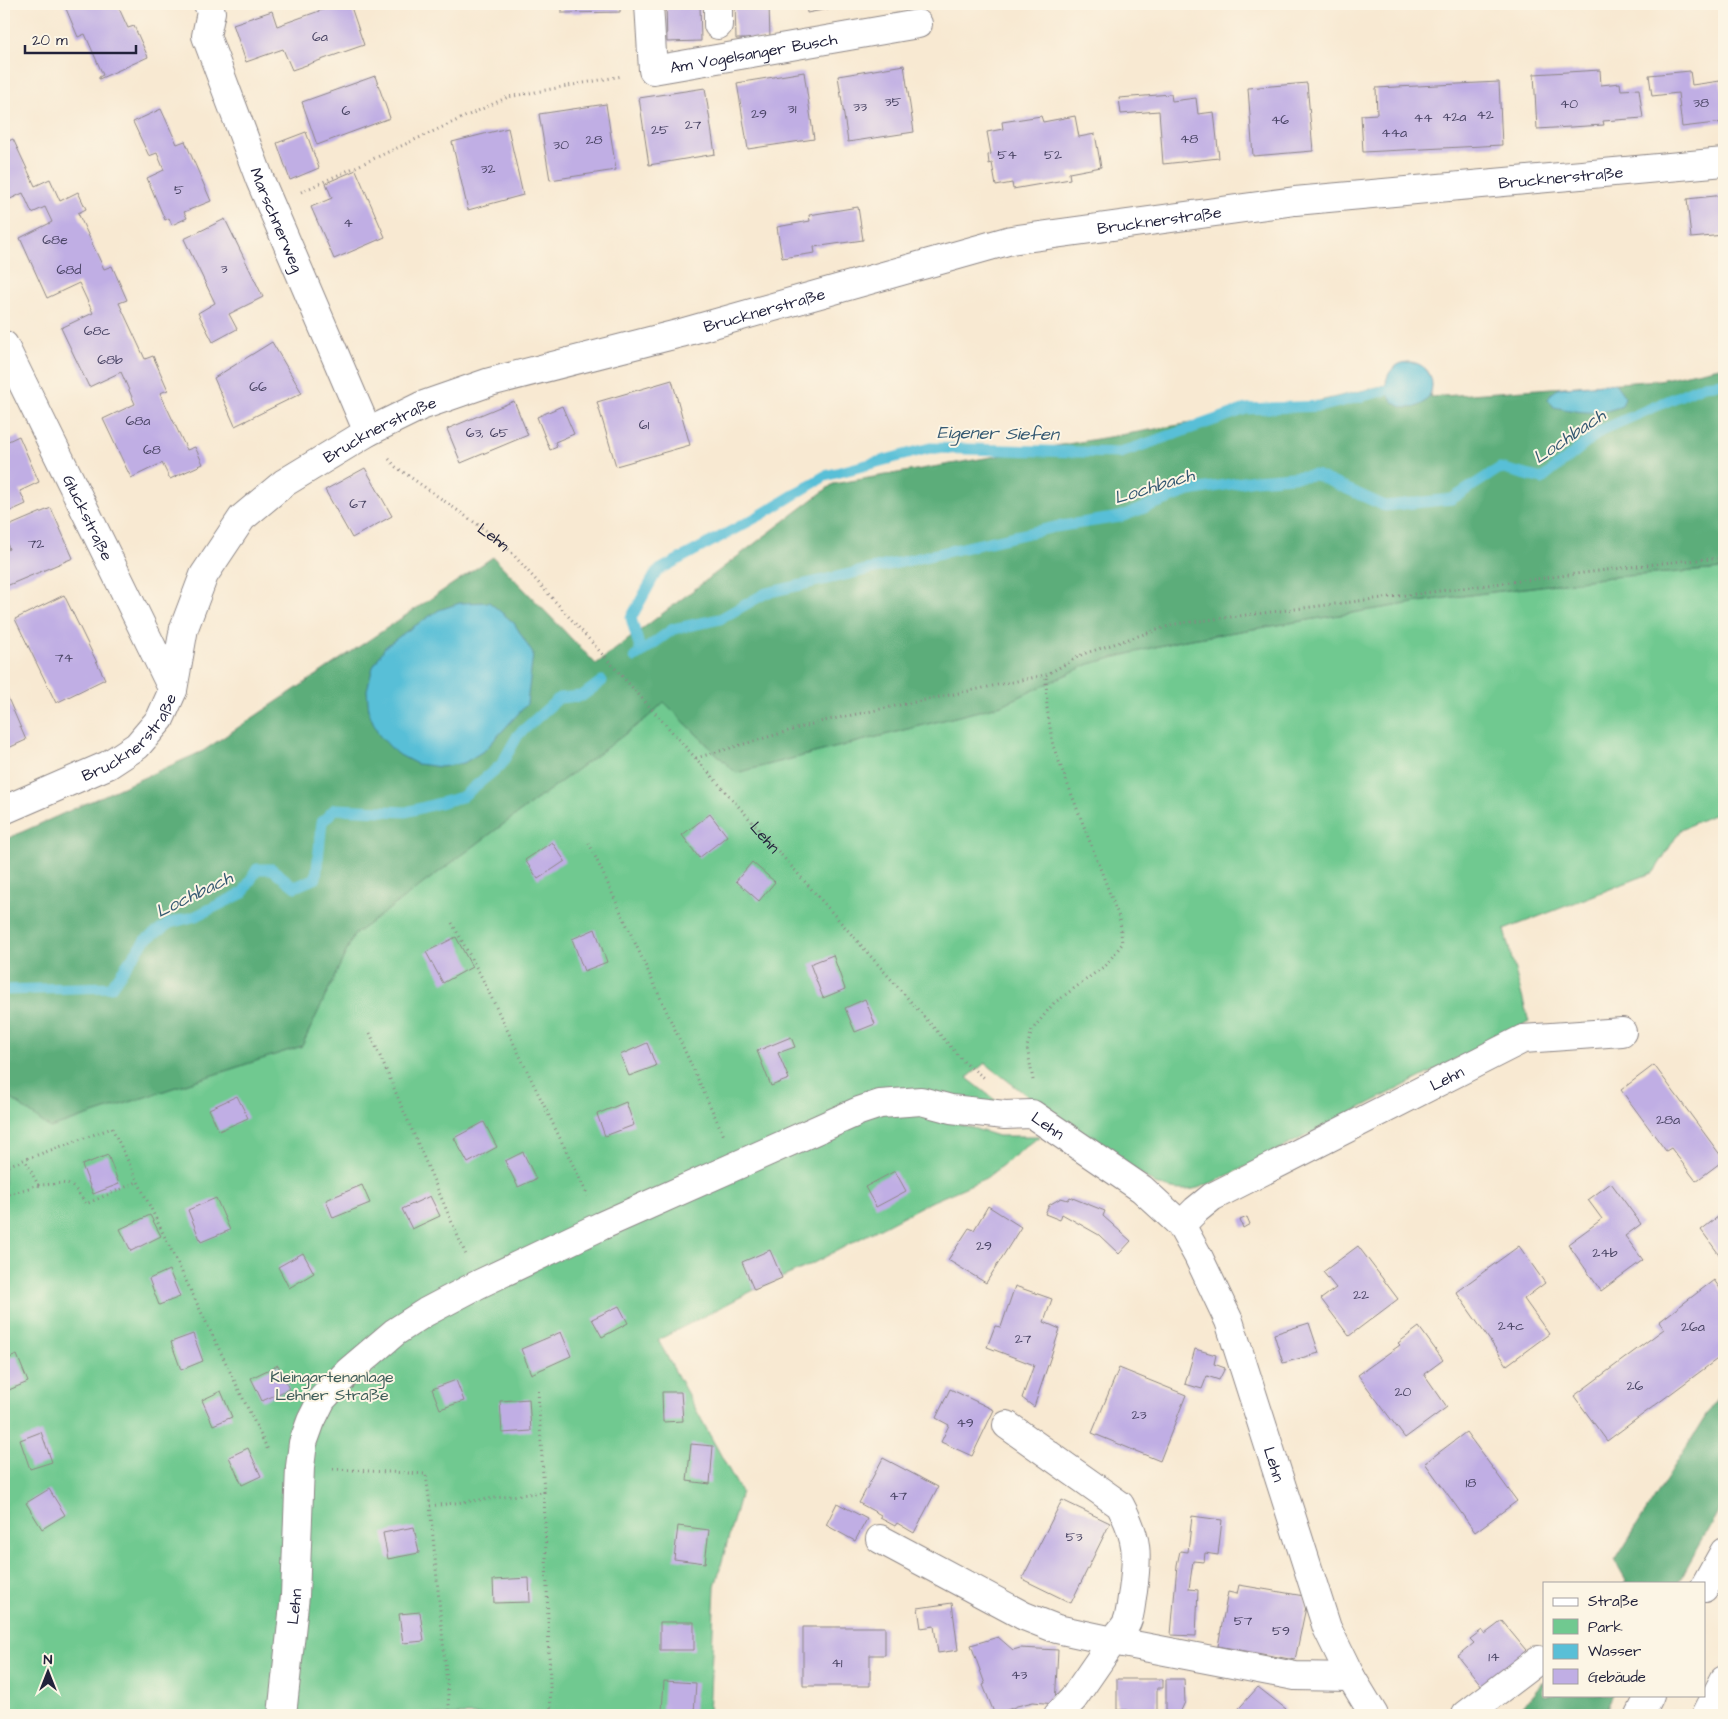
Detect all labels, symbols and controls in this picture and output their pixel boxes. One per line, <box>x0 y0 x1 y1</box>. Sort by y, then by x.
scale bar <box>25 22 136 54</box>
house number: 6a <box>312 27 328 47</box>
street label: Am Vogelsanger Busch <box>668 28 839 79</box>
text: 20 m <box>32 30 68 51</box>
house number: 35 <box>884 92 902 112</box>
house number: 38 <box>1693 93 1709 113</box>
house number: 40 <box>1560 94 1578 114</box>
house number: 33 <box>853 97 867 117</box>
house number: 31 <box>788 99 797 119</box>
house number: 6 <box>342 101 351 121</box>
house number: 29 <box>751 104 767 124</box>
house number: 42 <box>1476 105 1494 125</box>
house number: 42a <box>1442 107 1466 127</box>
house number: 44 <box>1413 108 1433 128</box>
house number: 46 <box>1271 110 1289 130</box>
house number: 27 <box>685 115 702 135</box>
house number: 25 <box>651 120 669 140</box>
house number: 44a <box>1381 123 1407 143</box>
house number: 48 <box>1180 129 1198 149</box>
house number: 28 <box>585 130 603 150</box>
house number: 30 <box>553 135 569 155</box>
house number: 54 <box>997 145 1017 165</box>
house number: 52 <box>1044 145 1062 165</box>
house number: 32 <box>480 159 496 179</box>
street label: Brucknerstraße <box>1498 161 1625 194</box>
street label: Marschnerweg <box>244 165 308 276</box>
house number: 5 <box>174 180 184 200</box>
street label: Brucknerstraße <box>1096 201 1223 240</box>
house number: 4 <box>343 213 353 233</box>
house number: 68e <box>42 230 68 250</box>
house number: 3 <box>220 259 228 279</box>
house number: 68d <box>56 260 82 280</box>
street label: Brucknerstraße <box>701 283 828 338</box>
house number: 68c <box>84 321 110 341</box>
house number: 68b <box>97 350 123 370</box>
house number: 66 <box>249 377 267 397</box>
street label: Brucknerstraße <box>319 391 440 469</box>
water label: Lochbach <box>1528 402 1611 470</box>
house number: 68a <box>126 411 150 431</box>
house number: 61 <box>639 415 649 435</box>
water label: Eigener Siefen <box>937 420 1061 448</box>
house number: 63, 65 <box>466 423 508 443</box>
house number: 68 <box>143 440 161 460</box>
water label: Lochbach <box>1111 462 1198 510</box>
street label: Gluckstraße <box>57 471 118 565</box>
house number: 67 <box>349 494 367 514</box>
street label: Lehn <box>473 518 515 556</box>
house number: 72 <box>28 534 44 554</box>
house number: 74 <box>55 648 74 668</box>
street label: Brucknerstraße <box>78 690 182 787</box>
street label: Lehn <box>745 817 785 858</box>
water label: Lochbach <box>152 865 238 924</box>
street label: Lehn <box>1426 1061 1468 1097</box>
street label: Lehn <box>1027 1107 1069 1145</box>
house number: 28a <box>1656 1110 1680 1130</box>
house number: 29 <box>976 1236 992 1256</box>
house number: 24b <box>1592 1243 1618 1263</box>
house number: 22 <box>1353 1285 1369 1305</box>
house number: 24c <box>1498 1316 1524 1336</box>
house number: 26a <box>1681 1317 1705 1337</box>
house number: 27 <box>1015 1329 1032 1349</box>
park label: Kleingartenanlage Lehner Straße <box>270 1366 394 1406</box>
house number: 26 <box>1627 1376 1644 1396</box>
house number: 20 <box>1395 1382 1412 1402</box>
house number: 23 <box>1131 1405 1147 1425</box>
house number: 49 <box>956 1413 974 1433</box>
street label: Lehn <box>1258 1444 1290 1485</box>
house number: 18 <box>1466 1473 1476 1493</box>
house number: 47 <box>889 1486 907 1506</box>
house number: 53 <box>1065 1527 1083 1547</box>
legend <box>1543 1582 1706 1696</box>
street label: Lehn <box>282 1588 307 1626</box>
text: Straße <box>1588 1591 1638 1612</box>
house number: 57 <box>1234 1611 1253 1631</box>
text: Park <box>1588 1617 1623 1638</box>
house number: 59 <box>1272 1621 1290 1641</box>
text: Wasser <box>1588 1641 1641 1662</box>
north arrow <box>22 1646 72 1696</box>
house number: 14 <box>1488 1647 1500 1667</box>
text: N <box>44 1650 53 1670</box>
house number: 41 <box>831 1653 843 1673</box>
house number: 43 <box>1011 1665 1027 1685</box>
text: Gebäude <box>1588 1667 1646 1688</box>

